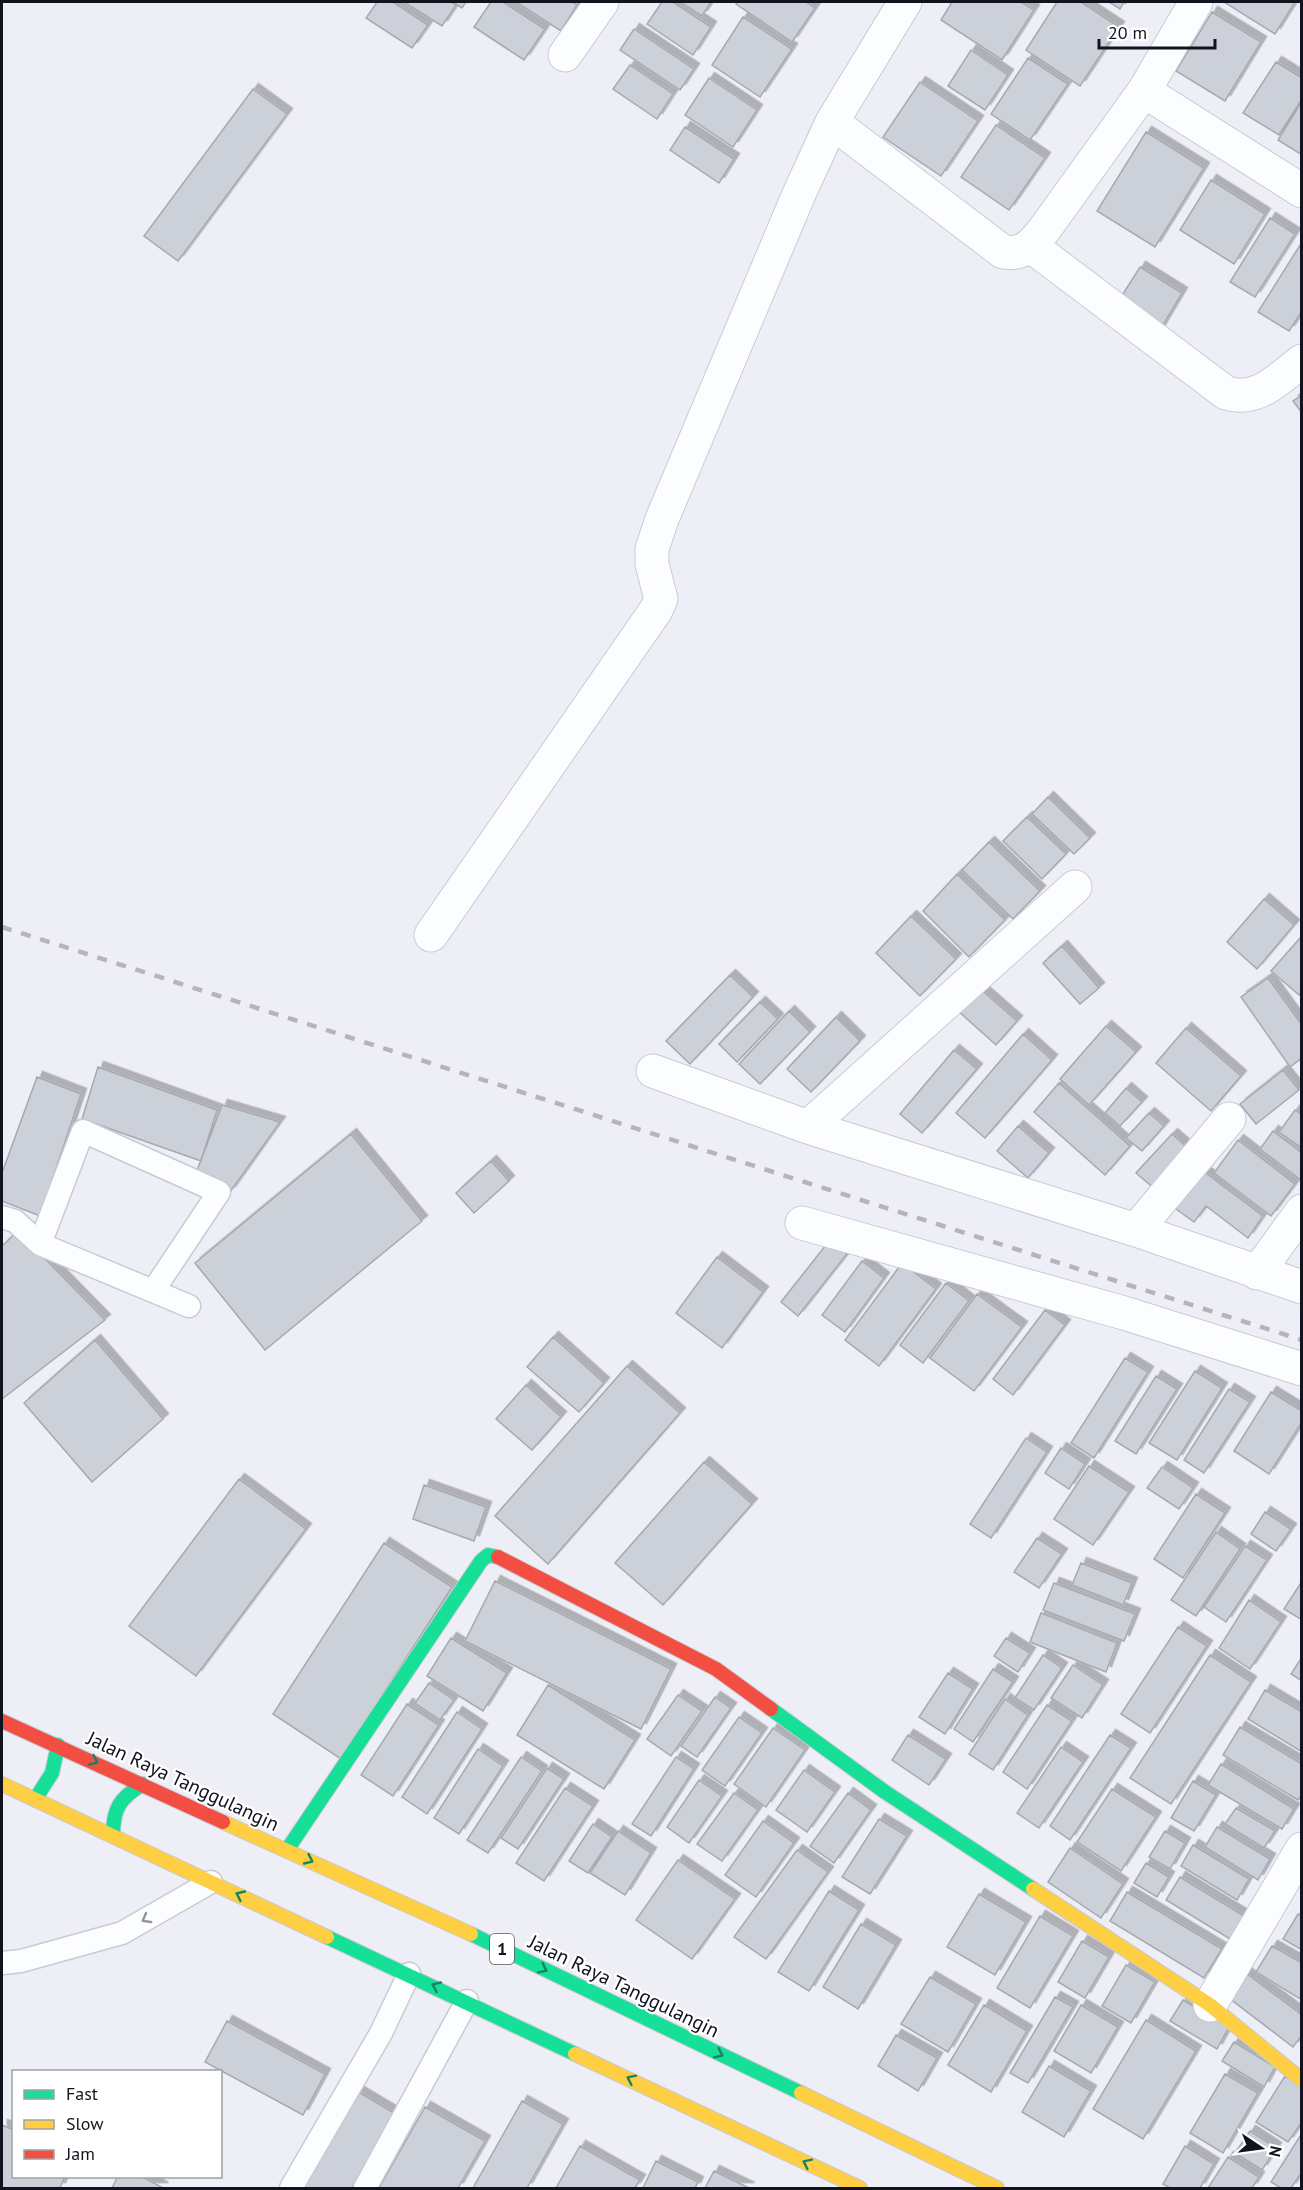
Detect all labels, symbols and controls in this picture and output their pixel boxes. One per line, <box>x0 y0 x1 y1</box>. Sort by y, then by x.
scale bar <box>1099 12 1214 50</box>
text: 20 m <box>1108 21 1147 44</box>
street label: Jalan Raya Tanggulangin <box>82 1725 283 1837</box>
one-way arrow <box>87 1754 98 1766</box>
one-way arrow <box>302 1853 313 1865</box>
one-way arrow <box>236 1890 247 1902</box>
one-way arrow <box>142 1912 152 1924</box>
street label: Jalan Raya Tanggulangin <box>523 1928 724 2044</box>
road number: 1 <box>490 1934 514 1964</box>
one-way arrow <box>537 1961 548 1973</box>
one-way arrow <box>431 1982 442 1994</box>
one-way arrow <box>712 2046 723 2058</box>
legend <box>12 2070 222 2178</box>
one-way arrow <box>626 2075 637 2087</box>
text: Fast <box>66 2082 98 2105</box>
text: Slow <box>66 2112 104 2135</box>
north arrow <box>1231 2118 1291 2178</box>
text: Jam <box>65 2142 95 2165</box>
text: N <box>1265 2144 1287 2159</box>
one-way arrow <box>802 2159 813 2171</box>

